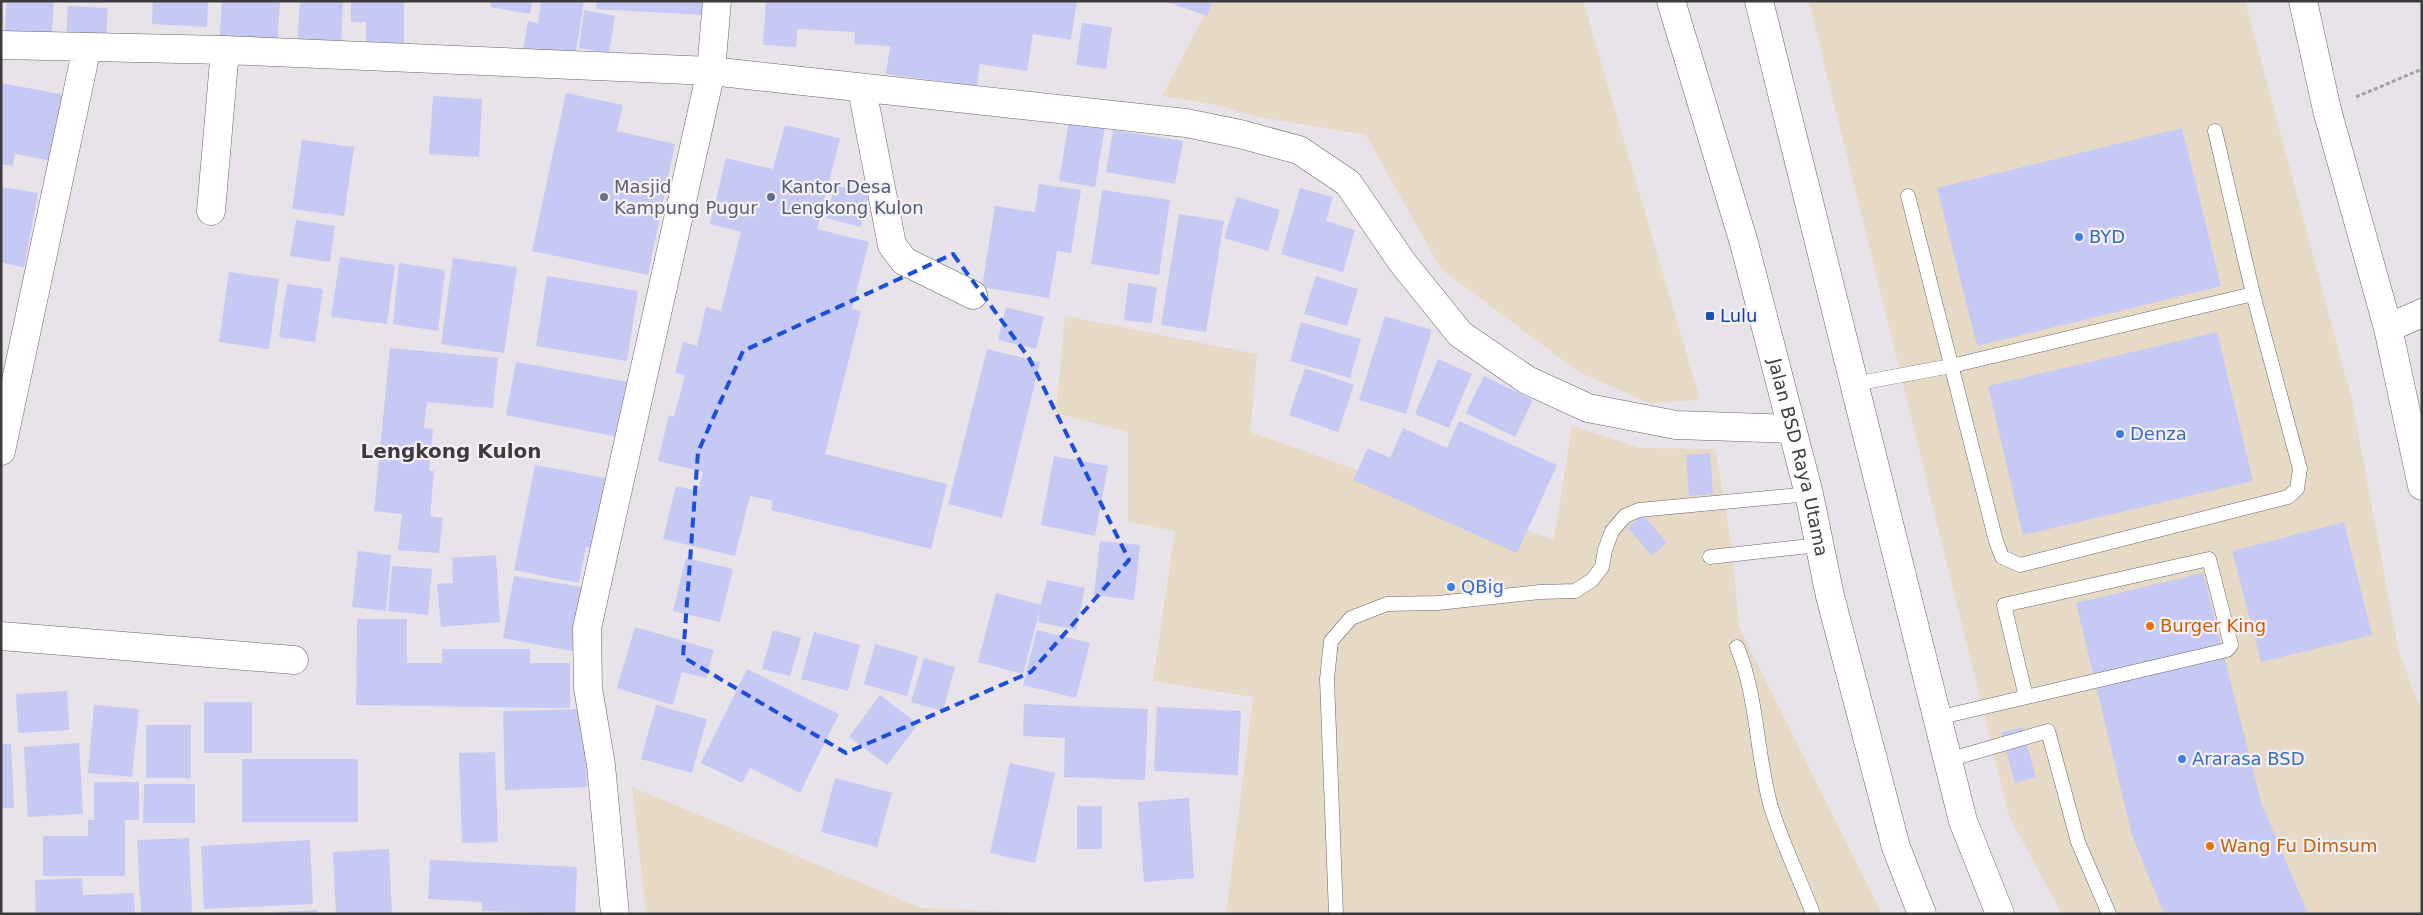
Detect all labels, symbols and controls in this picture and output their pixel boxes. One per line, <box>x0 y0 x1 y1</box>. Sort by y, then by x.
place label: Masjid Kampung Pugur <box>614 176 758 218</box>
place label: Kantor Desa Lengkong Kulon <box>781 176 924 218</box>
marker: Masjid Kampung Pugur <box>598 191 610 203</box>
marker: Kantor Desa Lengkong Kulon <box>765 191 777 203</box>
place label: BYD <box>2089 226 2125 247</box>
marker: BYD <box>2073 231 2085 243</box>
place label: Lulu <box>1720 305 1758 326</box>
marker: Lulu <box>1704 310 1716 322</box>
street label: Jalan BSD Raya Utama <box>1764 355 1833 558</box>
place label: Denza <box>2130 423 2187 444</box>
marker: Denza <box>2114 428 2126 440</box>
district label: Lengkong Kulon <box>360 439 542 463</box>
place label: QBig <box>1461 576 1504 597</box>
marker: QBig <box>1445 581 1457 593</box>
place label: Burger King <box>2160 615 2266 636</box>
marker: Burger King <box>2144 620 2156 632</box>
place label: Ararasa BSD <box>2192 748 2305 769</box>
marker: Ararasa BSD <box>2176 753 2188 765</box>
place label: Wang Fu Dimsum <box>2220 835 2377 856</box>
marker: Wang Fu Dimsum <box>2204 840 2216 852</box>

